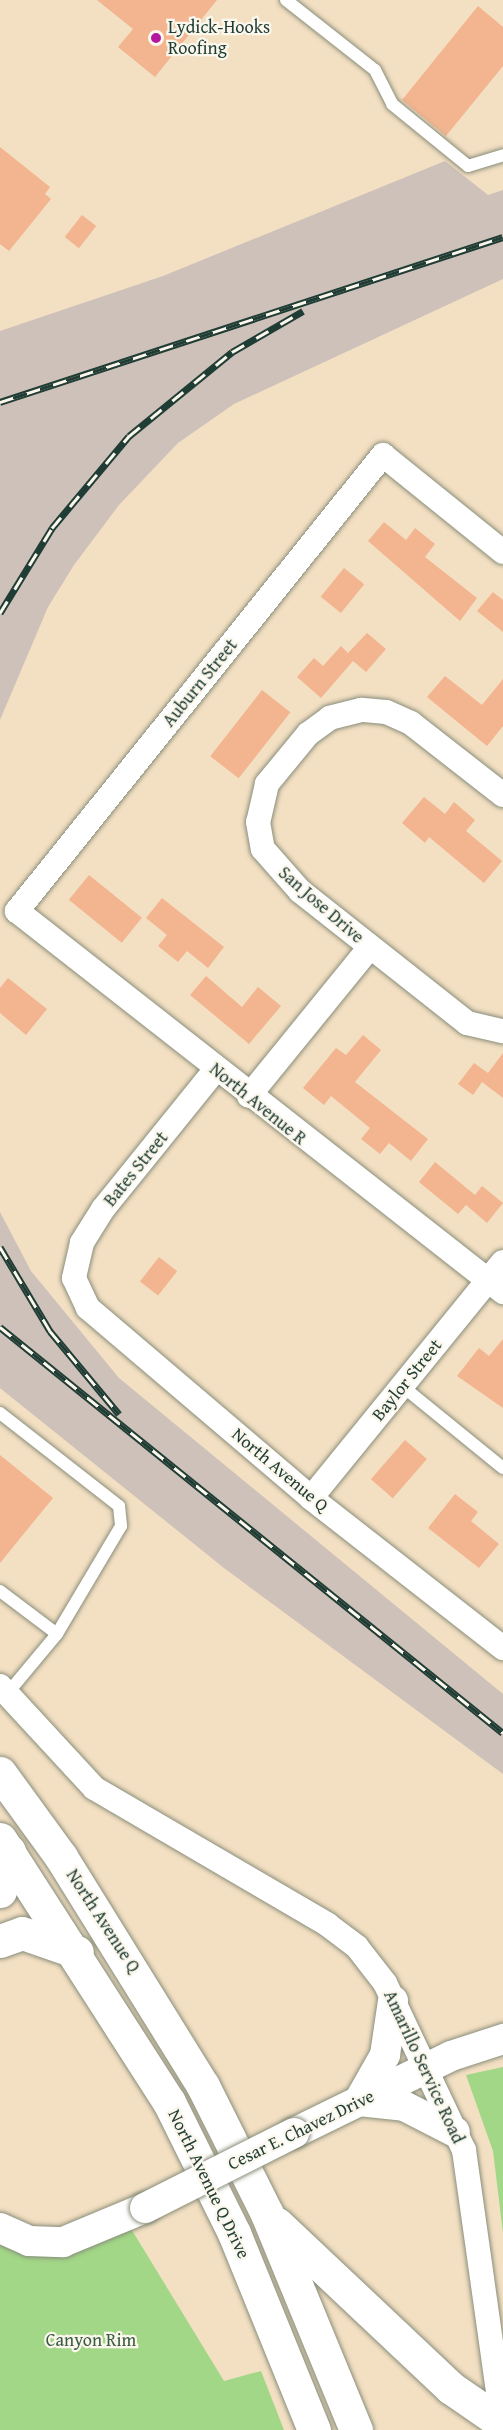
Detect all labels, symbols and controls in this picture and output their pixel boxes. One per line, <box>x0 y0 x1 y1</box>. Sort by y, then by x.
place label: Lydick-Hooks Roofing <box>168 17 270 60</box>
marker: Lydick-Hooks Roofing <box>149 31 163 45</box>
street label: Auburn Street <box>158 635 242 731</box>
street label: San Jose Drive <box>274 862 368 948</box>
street label: North Avenue R <box>205 1058 311 1150</box>
street label: Bates Street <box>99 1127 173 1211</box>
street label: Baylor Street <box>368 1335 446 1425</box>
street label: North Avenue Q <box>227 1423 333 1517</box>
street label: North Avenue Q <box>62 1865 144 1977</box>
street label: Amarillo Service Road <box>379 1987 469 2147</box>
street label: Cesar E. Chavez Drive <box>224 2085 378 2175</box>
street label: North Avenue Q Drive <box>163 2106 255 2262</box>
park label: Canyon Rim <box>46 2329 136 2351</box>

